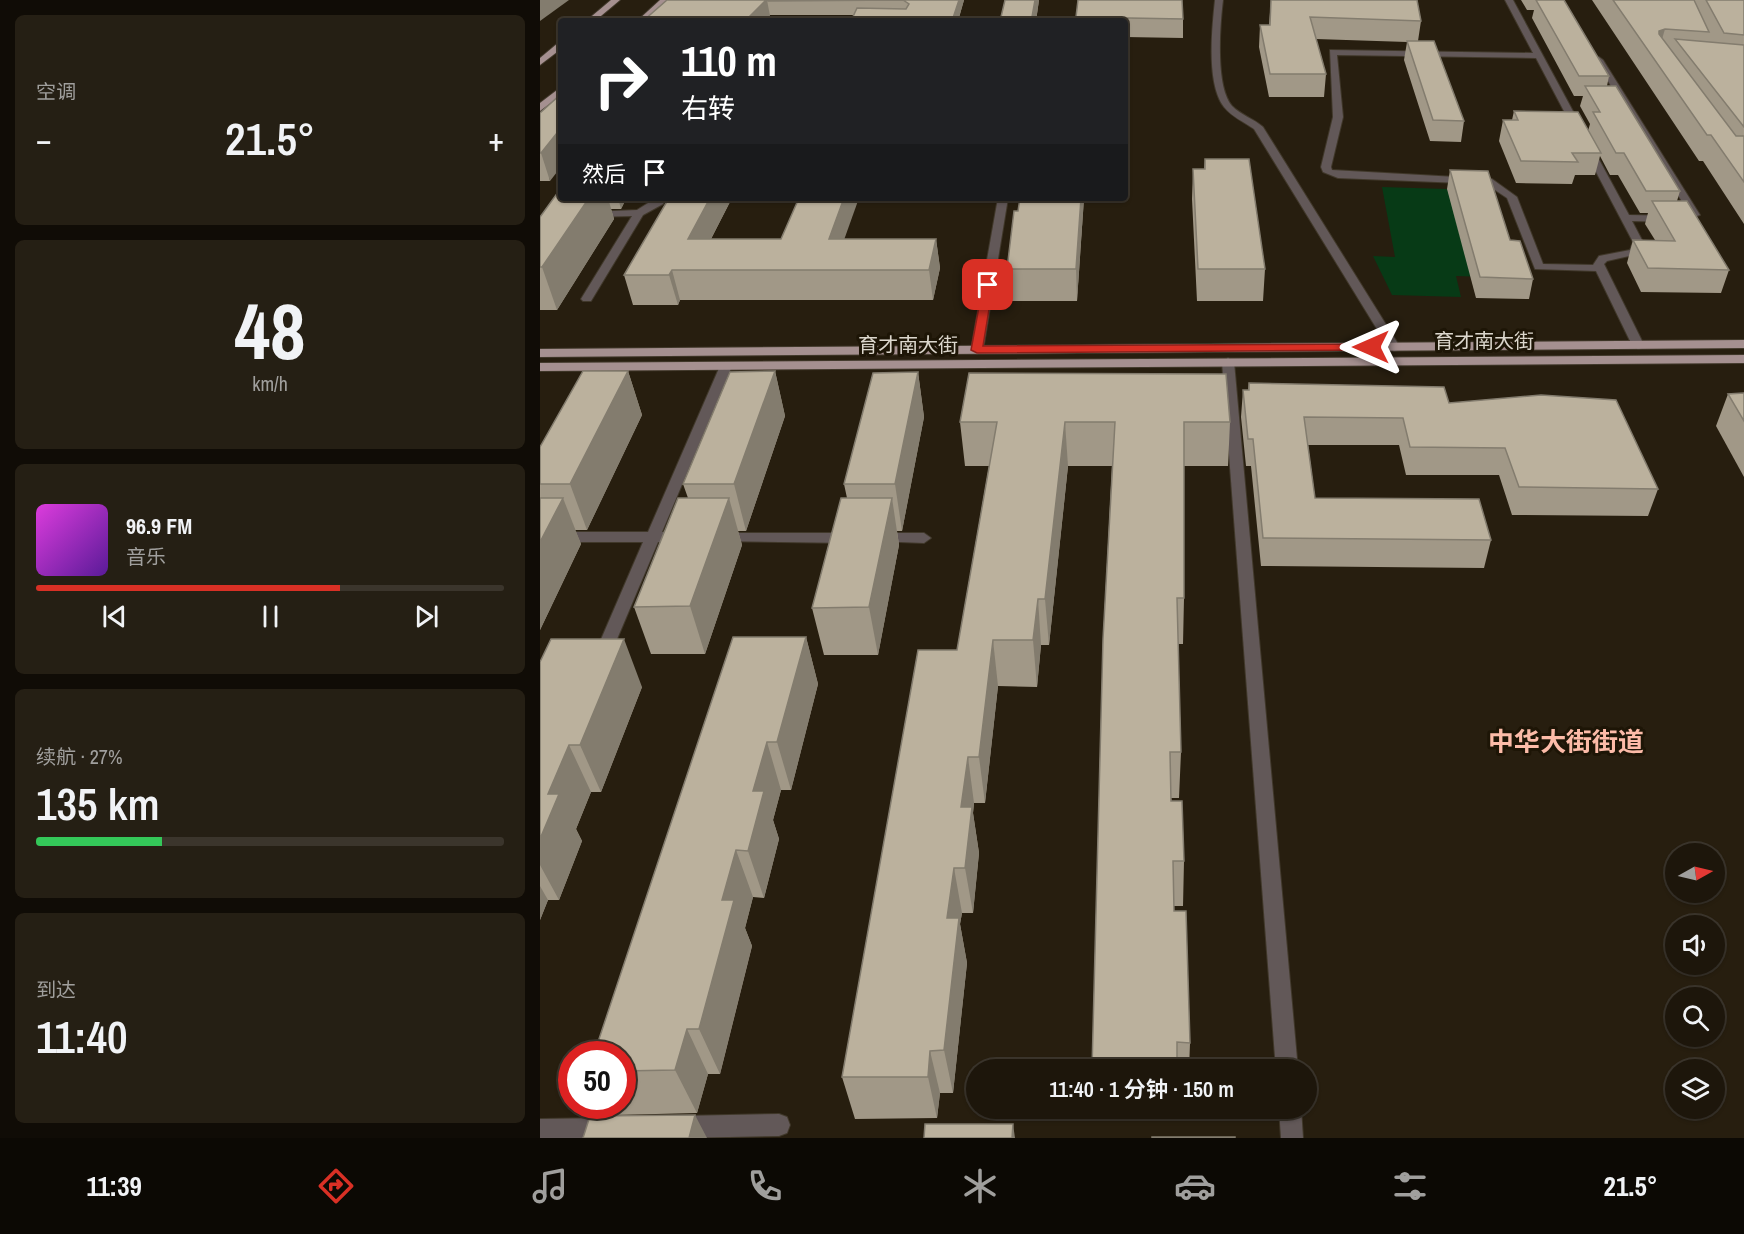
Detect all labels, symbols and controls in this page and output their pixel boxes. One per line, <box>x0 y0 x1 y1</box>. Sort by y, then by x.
text: 110 m <box>681 33 777 89</box>
icon: right <box>582 42 660 120</box>
text: 空调 <box>36 78 76 105</box>
text: 右转 <box>681 90 735 126</box>
text: 21.5° <box>225 108 315 169</box>
text: − <box>36 117 52 161</box>
text: + <box>488 117 504 161</box>
icon: arrive <box>638 156 671 189</box>
text: 然后 <box>582 159 626 189</box>
pin <box>962 259 1013 310</box>
icon: arrive <box>971 268 1004 301</box>
text: 48 <box>234 278 306 383</box>
position arrow <box>1339 315 1403 379</box>
street label: 育才南大街 <box>1434 327 1534 354</box>
street label: 育才南大街 <box>858 331 958 358</box>
text: km/h <box>252 370 288 397</box>
text: 96.9 FM <box>126 511 192 541</box>
text: 音乐 <box>126 543 166 570</box>
icon: previous <box>98 600 131 633</box>
icon: pause <box>254 600 287 633</box>
icon: next <box>410 600 443 633</box>
district label: 中华大街街道 <box>1488 724 1644 759</box>
text: 续航 · 27% <box>36 743 123 770</box>
text: 135 km <box>36 773 160 834</box>
north arrow <box>1665 843 1725 903</box>
map controls <box>1665 843 1725 1119</box>
button: sound <box>1665 915 1725 975</box>
text: 到达 <box>36 976 76 1003</box>
button: search <box>1665 987 1725 1047</box>
text: 11:40 <box>36 1006 127 1067</box>
speed limit sign: 50 <box>558 1041 636 1119</box>
button: layers <box>1665 1059 1725 1119</box>
text: 11:40 · 1 分钟 · 150 m <box>1049 1074 1234 1104</box>
icon: directions <box>315 1165 357 1207</box>
icon: music <box>529 1165 571 1207</box>
icon: phone <box>744 1165 786 1207</box>
icon: climate <box>959 1165 1001 1207</box>
icon: car <box>1174 1165 1216 1207</box>
icon: filters <box>1389 1165 1431 1207</box>
text: 11:39 <box>86 1168 142 1204</box>
text: 21.5° <box>1604 1168 1658 1204</box>

